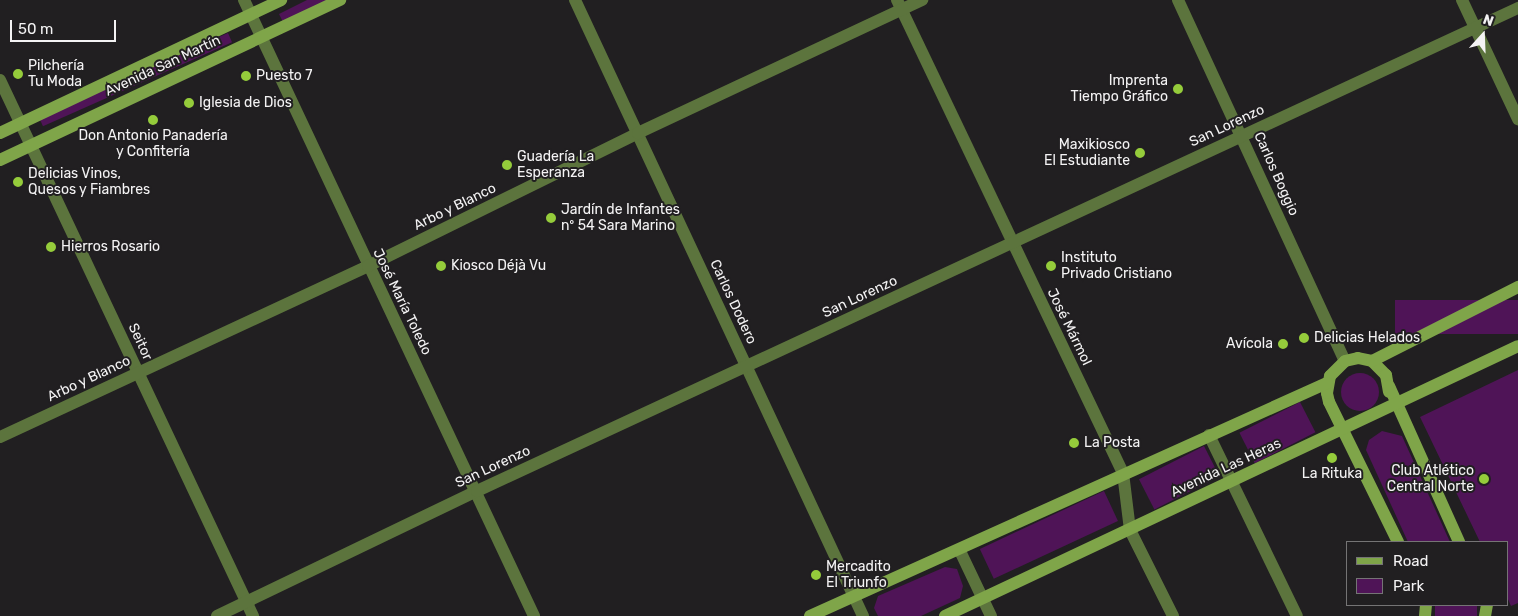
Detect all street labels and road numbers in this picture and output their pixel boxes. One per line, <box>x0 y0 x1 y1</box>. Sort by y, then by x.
street label: Avenida San Martín <box>103 32 223 100</box>
street label: San Lorenzo <box>1187 101 1267 151</box>
street label: Carlos Boggio <box>1250 130 1302 218</box>
street label: Arbo y Blanco <box>411 180 499 234</box>
street label: José María Toledo <box>369 246 435 358</box>
street label: Carlos Dodero <box>706 257 760 347</box>
street label: San Lorenzo <box>820 272 900 322</box>
street label: José Mármol <box>1043 286 1095 368</box>
street label: Seitor <box>124 321 156 363</box>
street label: Arbo y Blanco <box>44 352 134 406</box>
street label: Avenida Las Heras <box>1168 435 1284 501</box>
street label: San Lorenzo <box>453 442 533 492</box>

